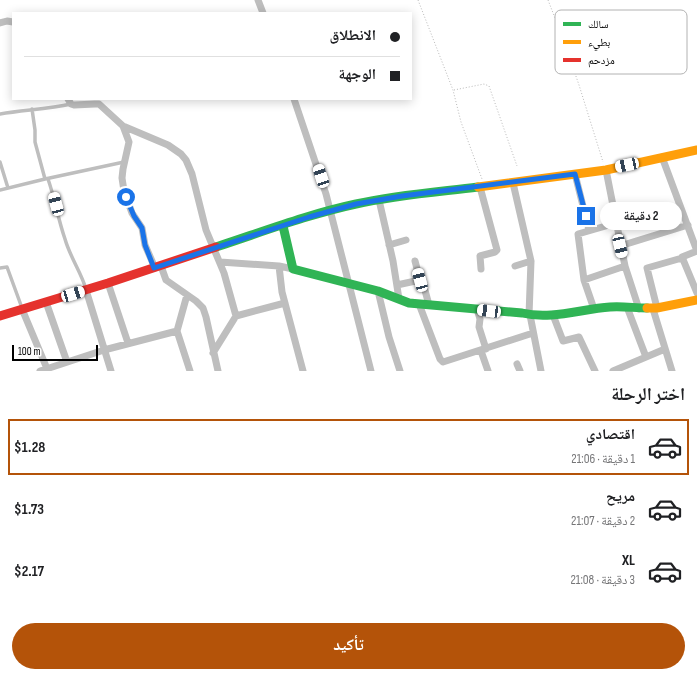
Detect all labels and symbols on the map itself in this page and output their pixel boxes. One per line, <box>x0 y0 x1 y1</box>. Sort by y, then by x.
legend <box>555 10 687 74</box>
text: سالك <box>588 18 608 31</box>
text: بطيء <box>588 36 610 51</box>
text: مزدحم <box>588 54 615 68</box>
car <box>614 157 640 173</box>
car <box>312 163 330 189</box>
route start <box>117 188 135 206</box>
car <box>47 191 65 217</box>
callout: 2 دقيقة <box>600 202 682 230</box>
route end <box>577 207 595 225</box>
car <box>611 233 629 259</box>
car <box>411 267 429 293</box>
car <box>60 285 86 303</box>
car <box>476 304 502 318</box>
scale bar <box>12 343 98 362</box>

